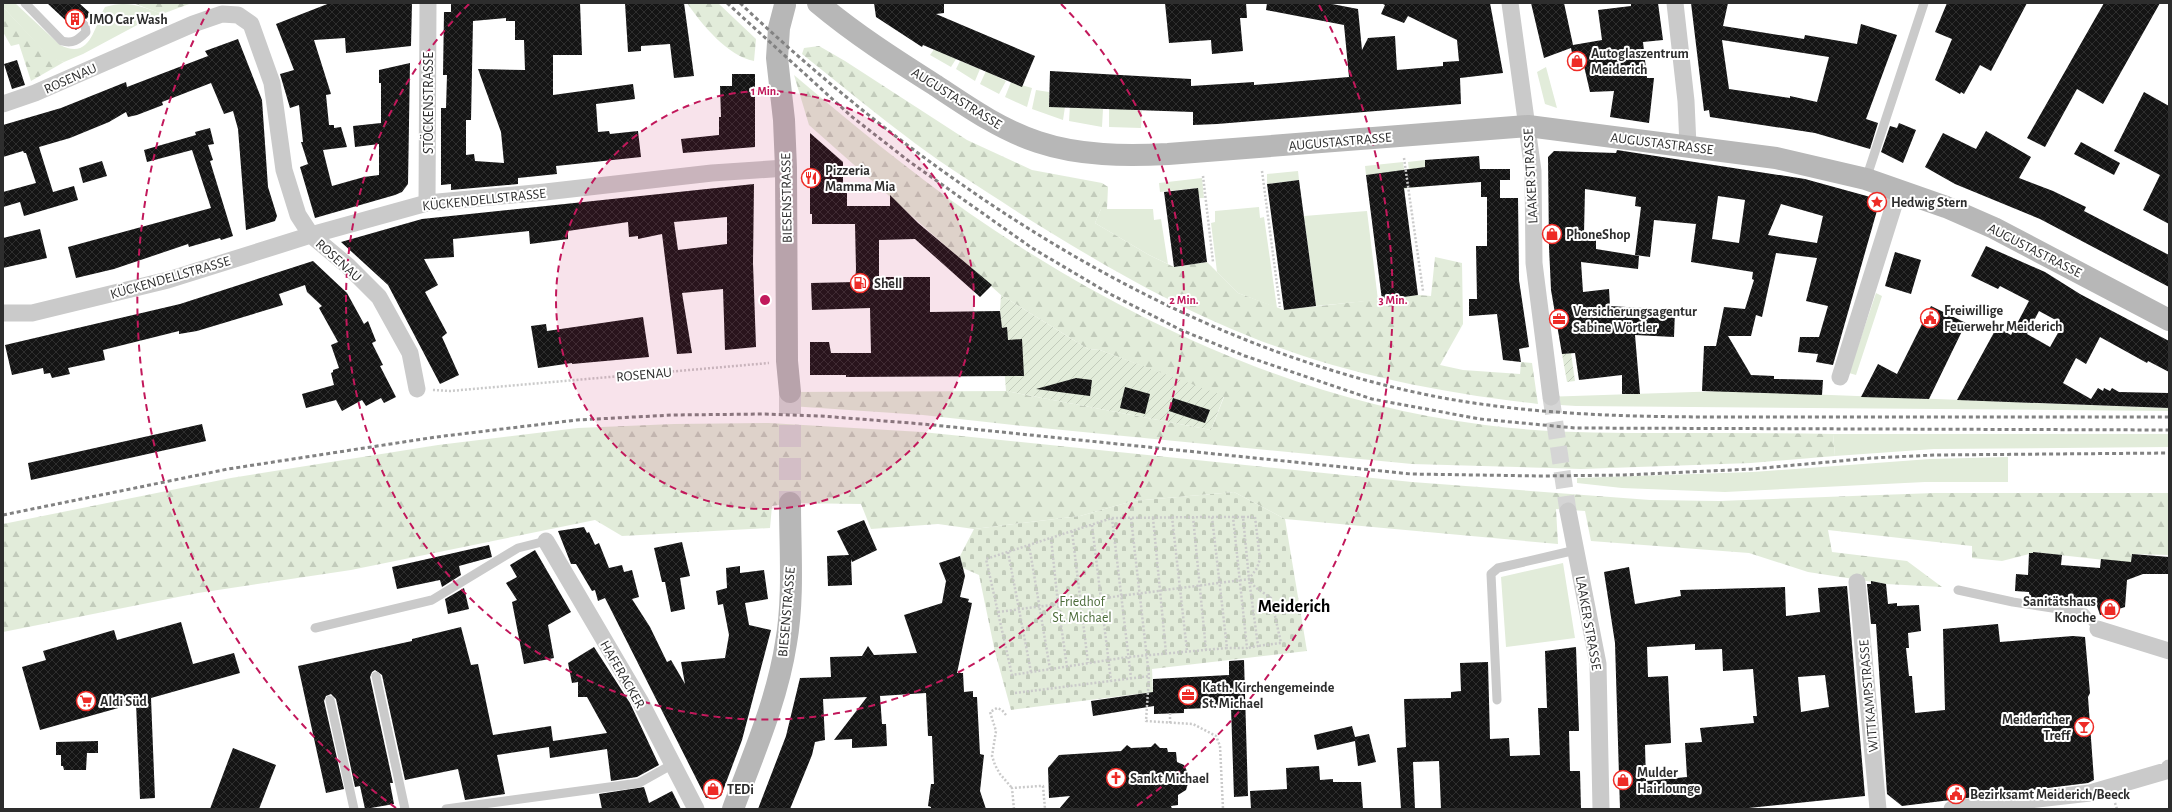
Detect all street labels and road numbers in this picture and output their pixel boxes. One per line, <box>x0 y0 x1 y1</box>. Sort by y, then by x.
street label: STÖCKENSTRASSE <box>419 52 436 154</box>
street label: ROSENAU <box>42 61 99 97</box>
street label: AUGUSTASTRASSE <box>909 66 1004 132</box>
street label: LAAKER STRASSE <box>1521 128 1540 224</box>
street label: AUGUSTASTRASSE <box>1288 130 1392 153</box>
street label: AUGUSTASTRASSE <box>1610 131 1714 157</box>
street label: BIESENSTRASSE <box>779 153 795 243</box>
street label: KÜCKENDELLSTRASSE <box>421 184 547 213</box>
street label: AUGUSTASTRASSE <box>1985 221 2084 281</box>
street label: ROSENAU <box>313 237 364 285</box>
street label: KÜCKENDELLSTRASSE <box>108 251 232 302</box>
street label: ROSENAU <box>616 366 673 384</box>
street label: BIESENSTRASSE <box>776 566 798 658</box>
street label: LAAKER STRASSE <box>1573 575 1603 672</box>
street label: HAFERACKER <box>597 638 647 711</box>
street label: WITTKAMPSTRASSE <box>1857 639 1881 753</box>

